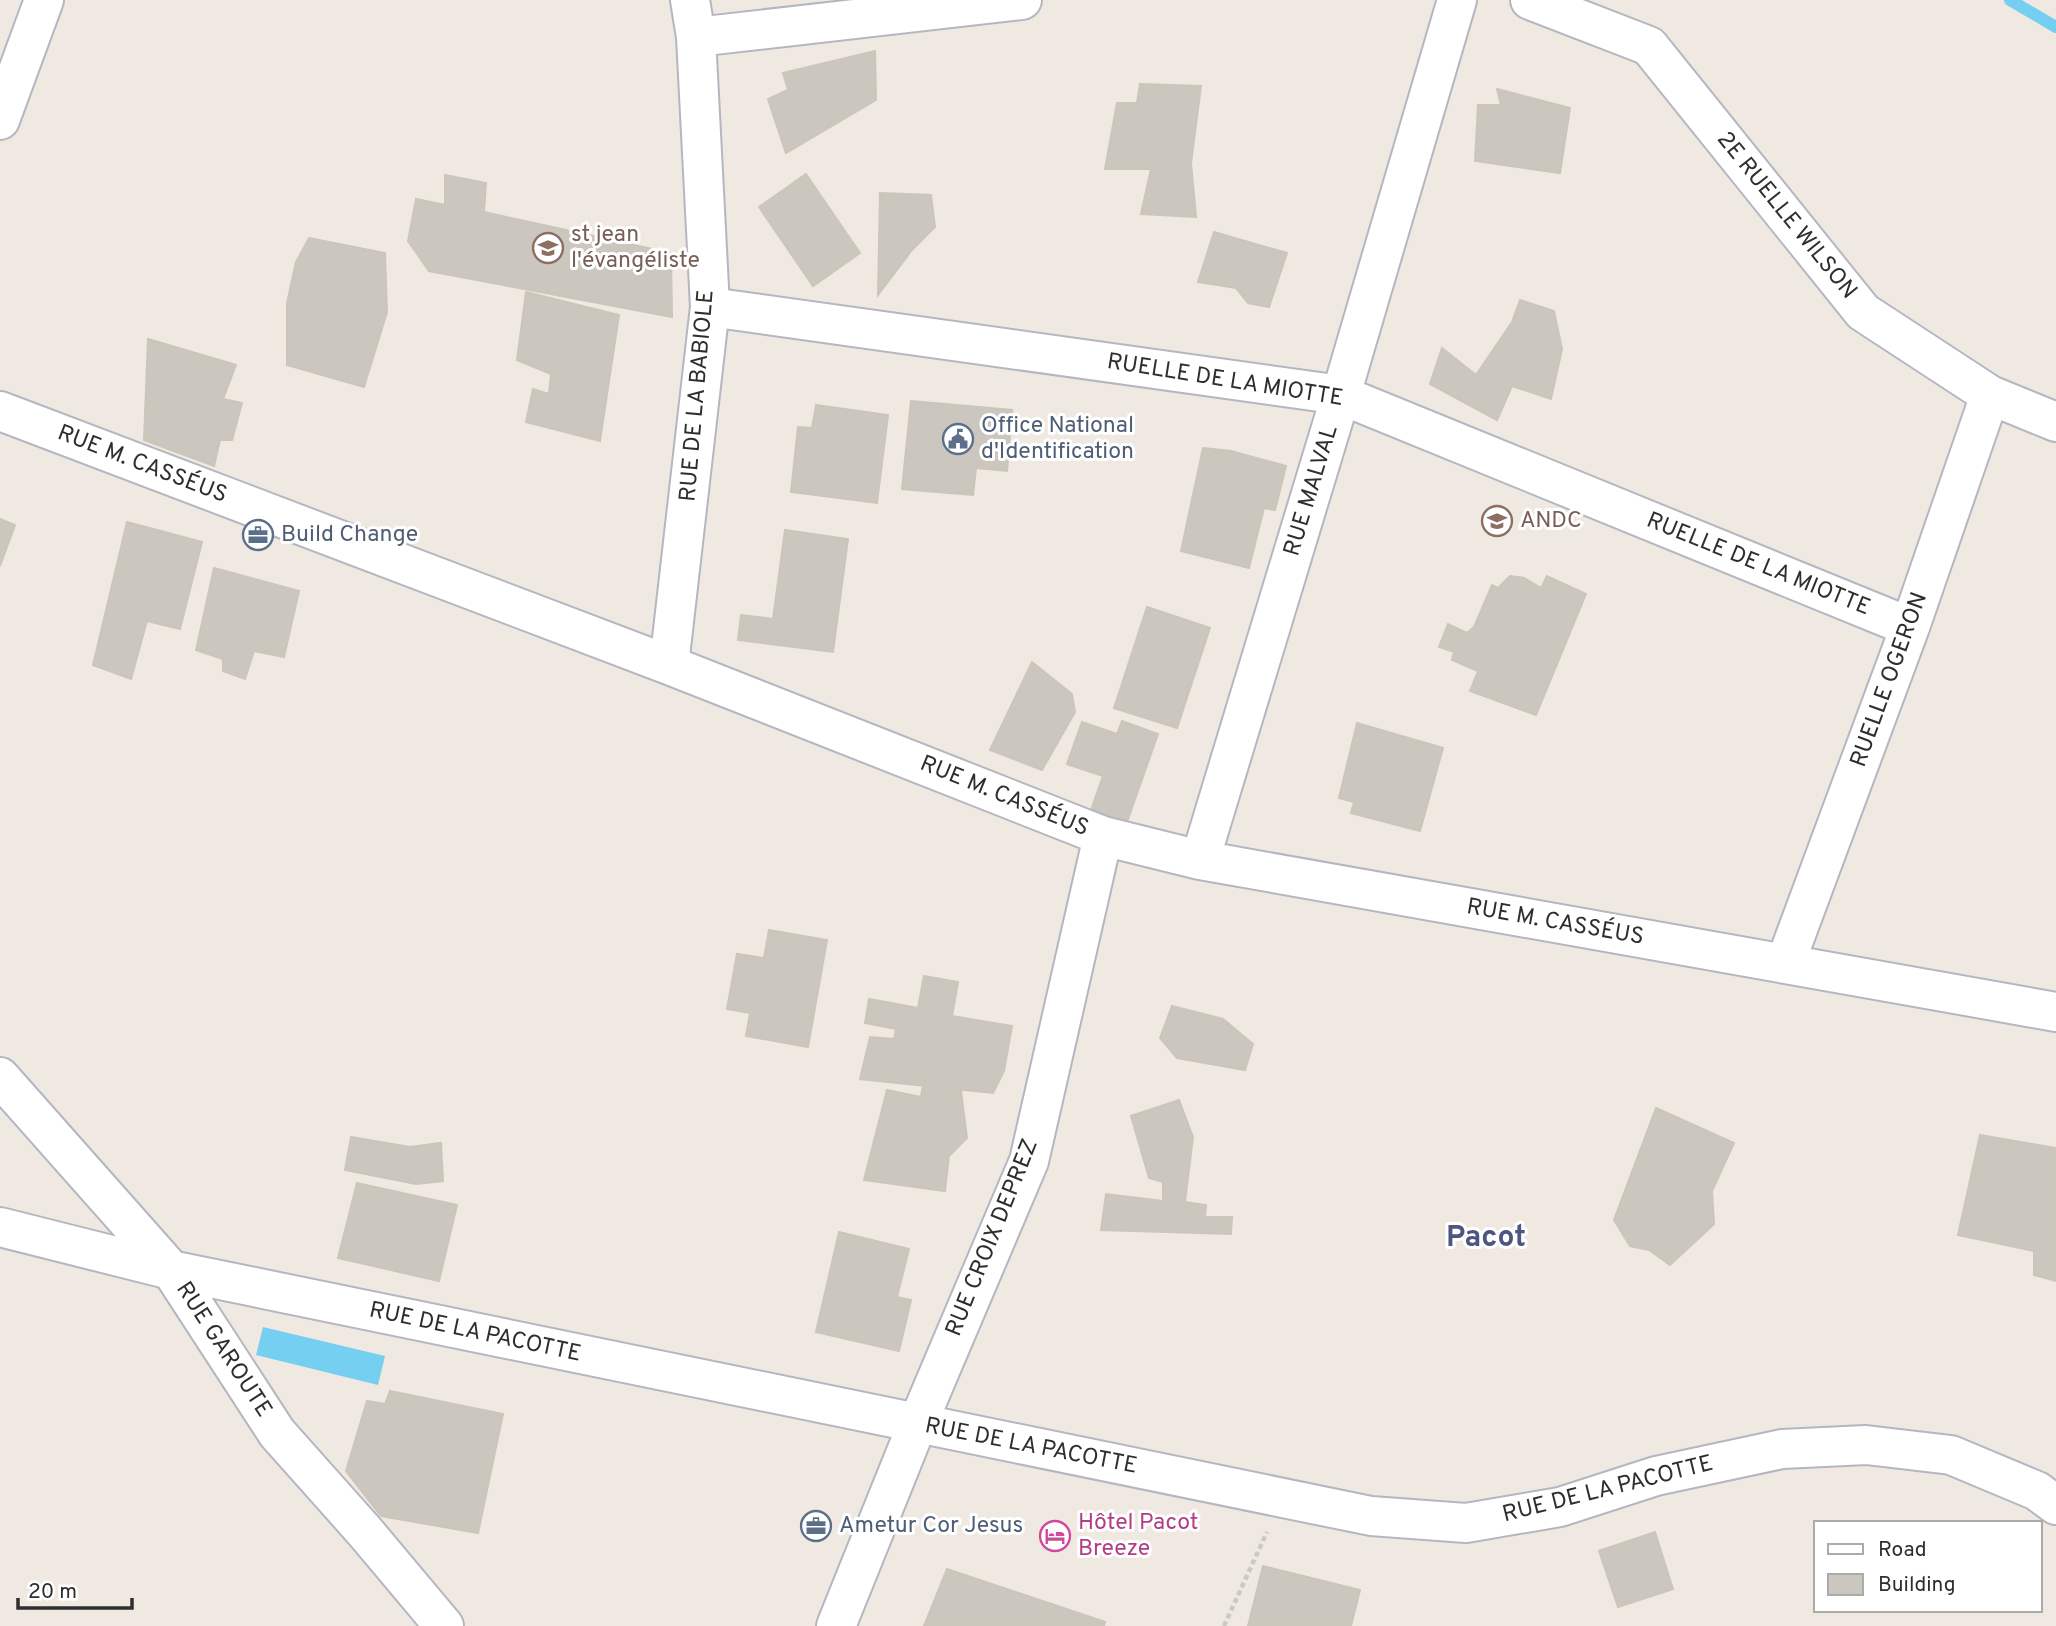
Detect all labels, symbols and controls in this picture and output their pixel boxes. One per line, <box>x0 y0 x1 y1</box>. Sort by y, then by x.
street label: 2E RUELLE WILSON <box>1710 126 1862 306</box>
place label: st jean l'évangéliste <box>571 221 700 276</box>
school or university icon: st jean l'évangéliste <box>531 231 565 265</box>
street label: RUE DE LA BABIOLE <box>674 289 722 503</box>
street label: RUELLE DE LA MIOTTE <box>1105 348 1345 414</box>
place label: Office National d'Identification <box>981 412 1134 467</box>
street label: RUE M. CASSÉUS <box>53 418 231 511</box>
public building icon: Office National d'Identification <box>941 422 975 456</box>
street label: RUE MALVAL <box>1278 422 1346 560</box>
school or university icon: ANDC <box>1480 504 1514 538</box>
place label: ANDC <box>1520 507 1582 536</box>
street label: RUELLE DE LA MIOTTE <box>1642 507 1874 623</box>
office icon: Build Change <box>241 518 275 552</box>
place label: Build Change <box>281 521 418 550</box>
street label: RUELLE OGERON <box>1845 589 1935 771</box>
street label: RUE M. CASSÉUS <box>915 749 1093 844</box>
street label: RUE M. CASSÉUS <box>1464 892 1646 953</box>
street label: RUE CROIX DEPREZ <box>940 1135 1046 1341</box>
district label: Pacot <box>1446 1220 1526 1257</box>
street label: RUE GAROUTE <box>168 1277 278 1423</box>
street label: RUE DE LA PACOTTE <box>366 1296 584 1370</box>
street label: RUE DE LA PACOTTE <box>922 1412 1140 1482</box>
street label: RUE DE LA PACOTTE <box>1500 1450 1716 1530</box>
office icon: Ametur Cor Jesus <box>799 1509 833 1543</box>
place label: Hôtel Pacot Breeze <box>1078 1509 1198 1564</box>
place label: Ametur Cor Jesus <box>839 1512 1023 1541</box>
hotel icon: Hôtel Pacot Breeze <box>1038 1519 1072 1553</box>
legend <box>1814 1521 2042 1612</box>
text: Road <box>1878 1537 1927 1564</box>
scale bar <box>18 1566 131 1610</box>
text: Building <box>1878 1572 1956 1599</box>
text: 20 m <box>28 1579 77 1606</box>

